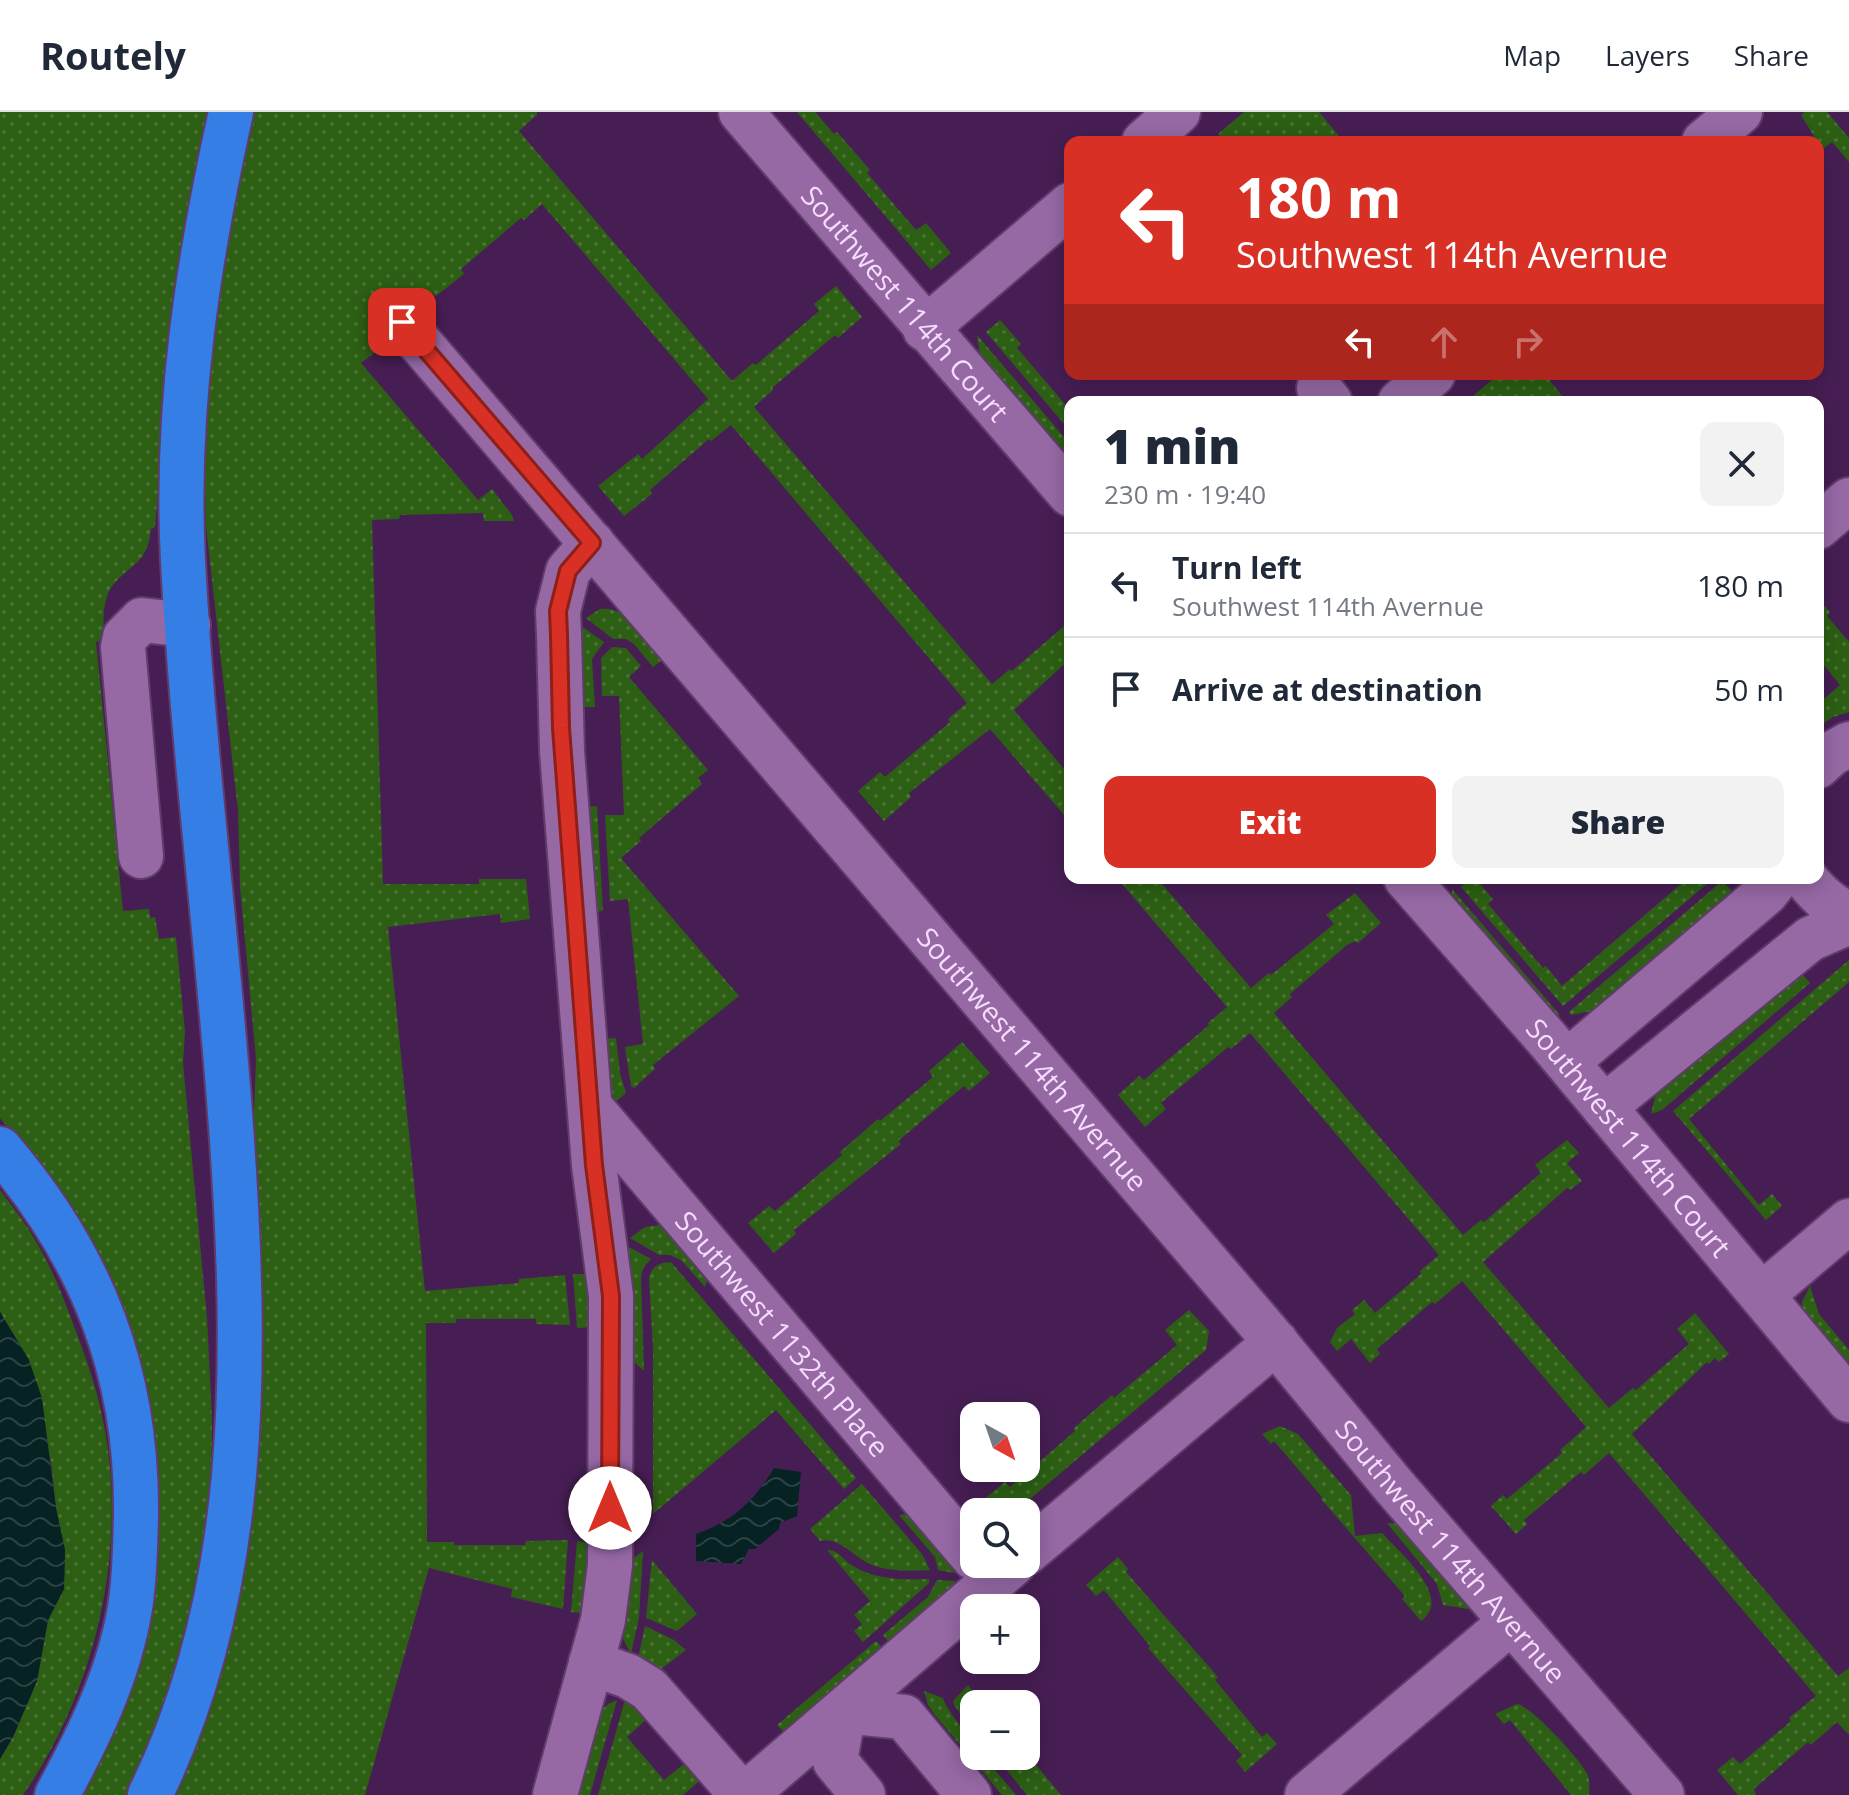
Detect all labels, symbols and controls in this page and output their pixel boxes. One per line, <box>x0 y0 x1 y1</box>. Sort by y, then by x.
text: Routely <box>40 29 186 81</box>
text: Map <box>1503 36 1561 74</box>
text: Layers <box>1605 36 1690 74</box>
text: Share <box>1734 36 1809 74</box>
text: 180 m <box>1236 158 1402 234</box>
icon: left <box>1104 168 1208 272</box>
street label: Southwest 114th Court <box>793 177 1018 429</box>
text: Southwest 114th Avernue <box>1236 230 1668 279</box>
pin <box>368 288 436 356</box>
icon: arrive <box>380 300 424 344</box>
icon: left <box>1338 320 1382 364</box>
icon: ahead <box>1422 320 1466 364</box>
icon: right <box>1506 320 1550 364</box>
text: 1 min <box>1104 413 1240 478</box>
button: close <box>1700 422 1784 506</box>
text: 230 m · 19:40 <box>1104 476 1266 512</box>
text: Turn left <box>1172 547 1302 588</box>
icon: left <box>1104 563 1148 607</box>
text: 180 m <box>1697 565 1784 606</box>
text: Southwest 114th Avernue <box>1172 588 1484 624</box>
icon: arrive <box>1104 667 1148 711</box>
text: Arrive at destination <box>1172 669 1483 710</box>
text: 50 m <box>1714 669 1784 710</box>
button: Exit <box>1104 776 1436 868</box>
button: Share <box>1452 776 1784 868</box>
street label: Southwest 114th Avernue <box>909 919 1157 1199</box>
street label: Southwest 114th Court <box>1518 1010 1740 1264</box>
street label: Southwest 1132th Place <box>667 1202 898 1464</box>
north arrow <box>960 1402 1040 1482</box>
map controls <box>960 1402 1040 1770</box>
street label: Southwest 114th Avernue <box>1327 1411 1575 1691</box>
position arrow <box>568 1466 652 1550</box>
button: search <box>960 1498 1040 1578</box>
button: + <box>960 1594 1040 1674</box>
button: − <box>960 1690 1040 1770</box>

